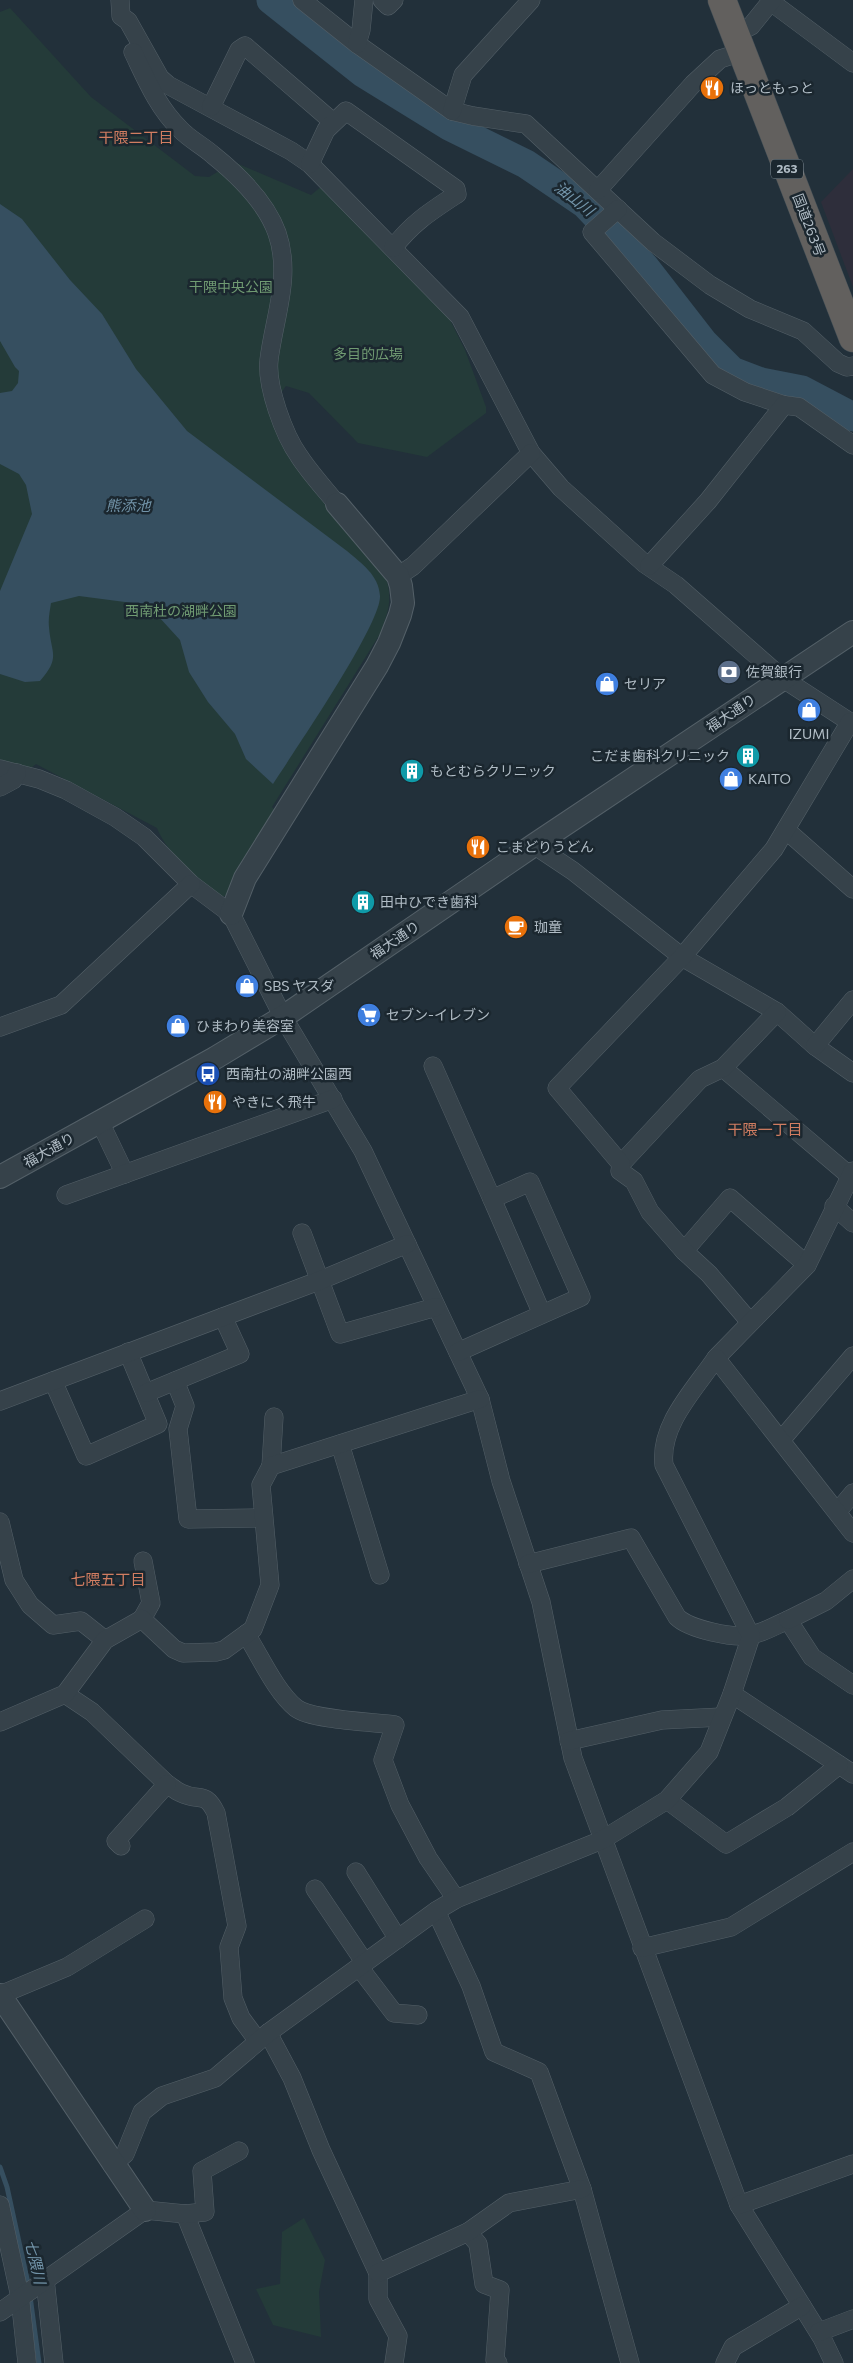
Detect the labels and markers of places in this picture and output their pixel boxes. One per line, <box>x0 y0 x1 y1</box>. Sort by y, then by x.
restaurant icon: ほっともっと <box>699 75 725 101</box>
place label: ほっともっと <box>730 79 814 96</box>
bank icon: 佐賀銀行 <box>716 659 742 685</box>
place label: 佐賀銀行 <box>746 663 802 680</box>
shop icon: セリア <box>594 671 620 697</box>
place label: セリア <box>624 675 666 692</box>
shop icon: IZUMI <box>796 697 822 723</box>
place label: IZUMI <box>789 725 829 742</box>
building icon: こだま歯科クリニック <box>735 743 761 769</box>
place label: こだま歯科クリニック <box>590 747 730 764</box>
building icon: もとむらクリニック <box>399 758 425 784</box>
place label: もとむらクリニック <box>430 762 556 779</box>
shop icon: KAITO <box>718 766 744 792</box>
place label: KAITO <box>748 770 791 787</box>
restaurant icon: こまどりうどん <box>465 834 491 860</box>
place label: こまどりうどん <box>496 838 594 855</box>
building icon: 田中ひでき歯科 <box>350 889 376 915</box>
place label: 田中ひでき歯科 <box>380 893 478 910</box>
cafe icon: 珈童 <box>503 914 529 940</box>
place label: 珈童 <box>534 918 562 935</box>
shop icon: SBS ヤスダ <box>234 973 260 999</box>
place label: SBS ヤスダ <box>264 977 334 994</box>
supermarket icon: セブン-イレブン <box>356 1002 382 1028</box>
place label: セブン-イレブン <box>386 1006 490 1023</box>
shop icon: ひまわり美容室 <box>165 1013 191 1039</box>
place label: ひまわり美容室 <box>196 1017 294 1034</box>
bus stop icon: 西南杜の湖畔公園西 <box>195 1061 221 1087</box>
place label: 西南杜の湖畔公園西 <box>226 1065 352 1082</box>
restaurant icon: やきにく飛牛 <box>202 1089 228 1115</box>
place label: やきにく飛牛 <box>232 1093 316 1110</box>

